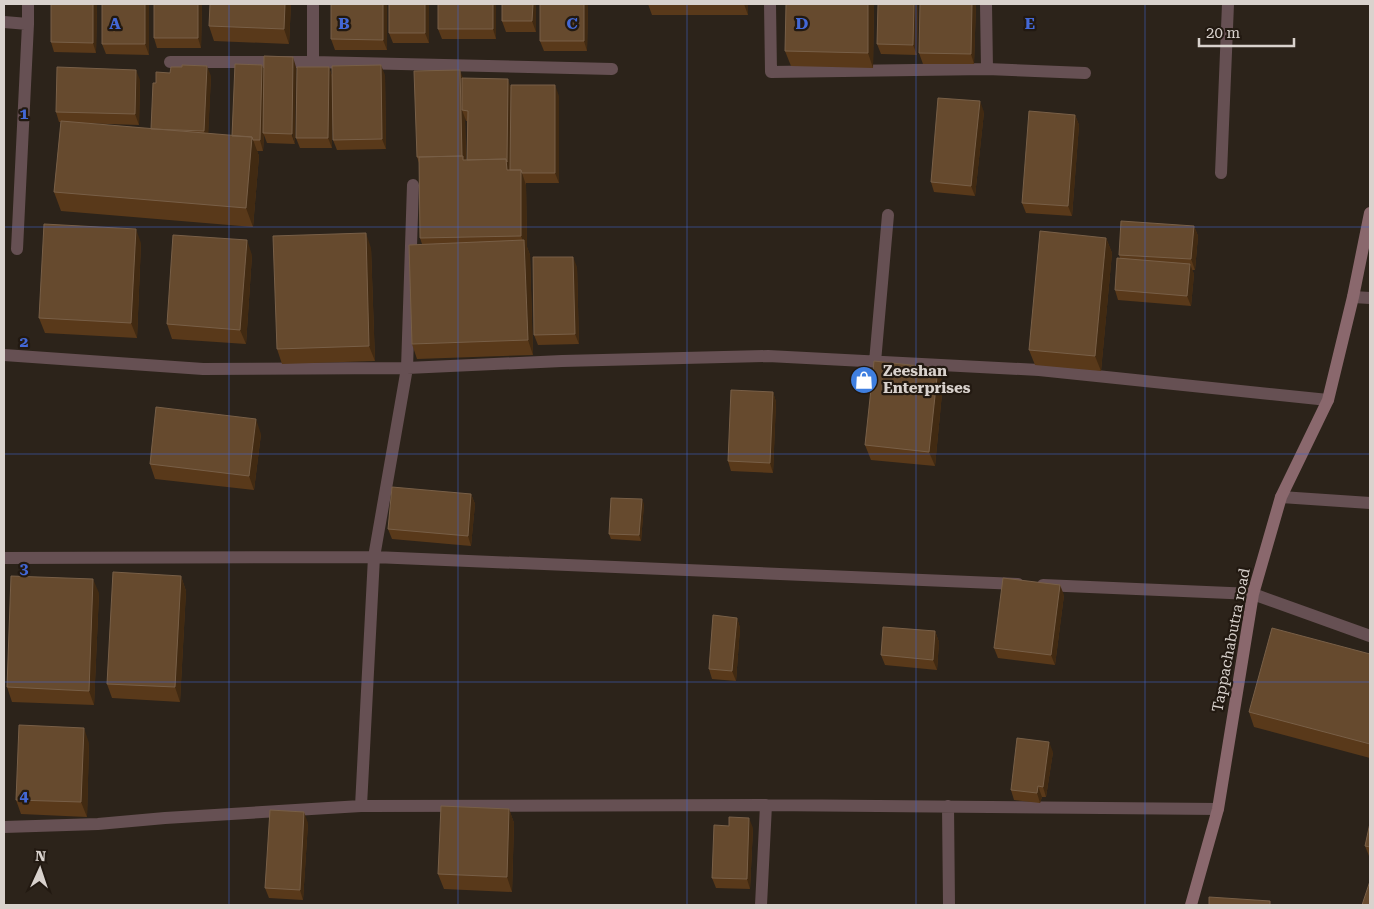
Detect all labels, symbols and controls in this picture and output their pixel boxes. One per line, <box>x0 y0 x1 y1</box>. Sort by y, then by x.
text: A <box>109 14 121 33</box>
text: B <box>338 14 350 33</box>
text: C <box>566 14 578 33</box>
text: D <box>796 14 809 33</box>
text: E <box>1025 14 1035 33</box>
scale bar <box>1199 15 1294 47</box>
text: 20 m <box>1206 24 1241 42</box>
text: 1 <box>20 104 29 123</box>
text: 2 <box>20 332 29 351</box>
place label: Zeeshan Enterprises <box>883 362 971 397</box>
shop icon: Zeeshan Enterprises <box>849 365 879 395</box>
text: 3 <box>20 559 29 578</box>
street label: Tappachabutra road <box>1208 566 1254 713</box>
text: 4 <box>20 786 29 805</box>
north arrow <box>15 844 65 894</box>
text: N <box>35 848 47 864</box>

